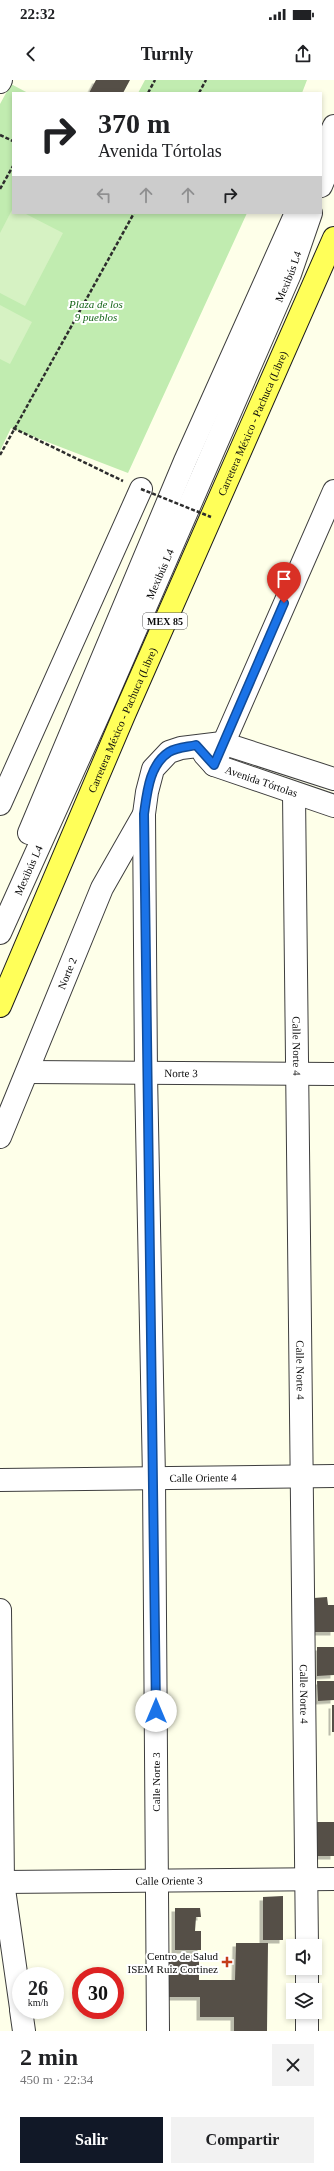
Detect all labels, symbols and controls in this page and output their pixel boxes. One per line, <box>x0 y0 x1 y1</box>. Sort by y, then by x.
text: 22:32 <box>20 6 55 22</box>
icon: back <box>20 43 42 65</box>
icon: share <box>292 43 314 65</box>
text: Turnly <box>141 44 193 64</box>
icon: right <box>32 108 84 160</box>
text: 370 m <box>98 108 170 139</box>
text: Avenida Tórtolas <box>98 141 222 161</box>
icon: left <box>93 184 115 206</box>
icon: ahead <box>135 184 157 206</box>
icon: ahead <box>177 184 199 206</box>
icon: right <box>219 184 241 206</box>
street label: Mexibús L4 <box>273 249 304 304</box>
park label: Plaza de los 9 pueblos <box>68 298 123 323</box>
street label: Carretera México - Pachuca (Libre) <box>215 349 291 498</box>
street label: Mexibús L4 <box>144 547 176 601</box>
pin <box>267 562 301 603</box>
icon: arrive <box>273 568 295 590</box>
road number: MEX 85 <box>143 613 187 629</box>
street label: Carretera México - Pachuca (Libre) <box>86 645 160 795</box>
street label: Avenida Tórtolas <box>224 763 299 799</box>
street label: Mexibús L4 <box>12 843 45 897</box>
street label: Norte 2 <box>55 956 79 991</box>
street label: Calle Norte 4 <box>291 1016 303 1076</box>
street label: Norte 3 <box>164 1067 198 1079</box>
street label: Calle Norte 4 <box>294 1340 307 1400</box>
street label: Calle Oriente 4 <box>169 1471 237 1484</box>
street label: Calle Norte 4 <box>298 1664 310 1724</box>
position arrow <box>135 1690 177 1732</box>
street label: Calle Norte 3 <box>150 1752 162 1812</box>
street label: Calle Oriente 3 <box>135 1874 203 1887</box>
map controls <box>286 1939 322 2019</box>
button: sound <box>286 1939 322 1975</box>
place label: Centro de Salud ISEM Ruiz Cortinez <box>128 1950 218 1975</box>
marker: Centro de Salud ISEM Ruiz Cortinez <box>221 1956 233 1968</box>
speed limit sign: 30 <box>72 1967 124 2019</box>
text: 26 <box>28 1977 48 1999</box>
button: layers <box>286 1983 322 2019</box>
text: km/h <box>28 1997 48 2008</box>
text: 2 min <box>20 2044 78 2070</box>
button: close <box>272 2044 314 2086</box>
text: 450 m · 22:34 <box>20 2072 93 2087</box>
button: Salir <box>20 2117 163 2163</box>
button: Compartir <box>171 2117 314 2163</box>

